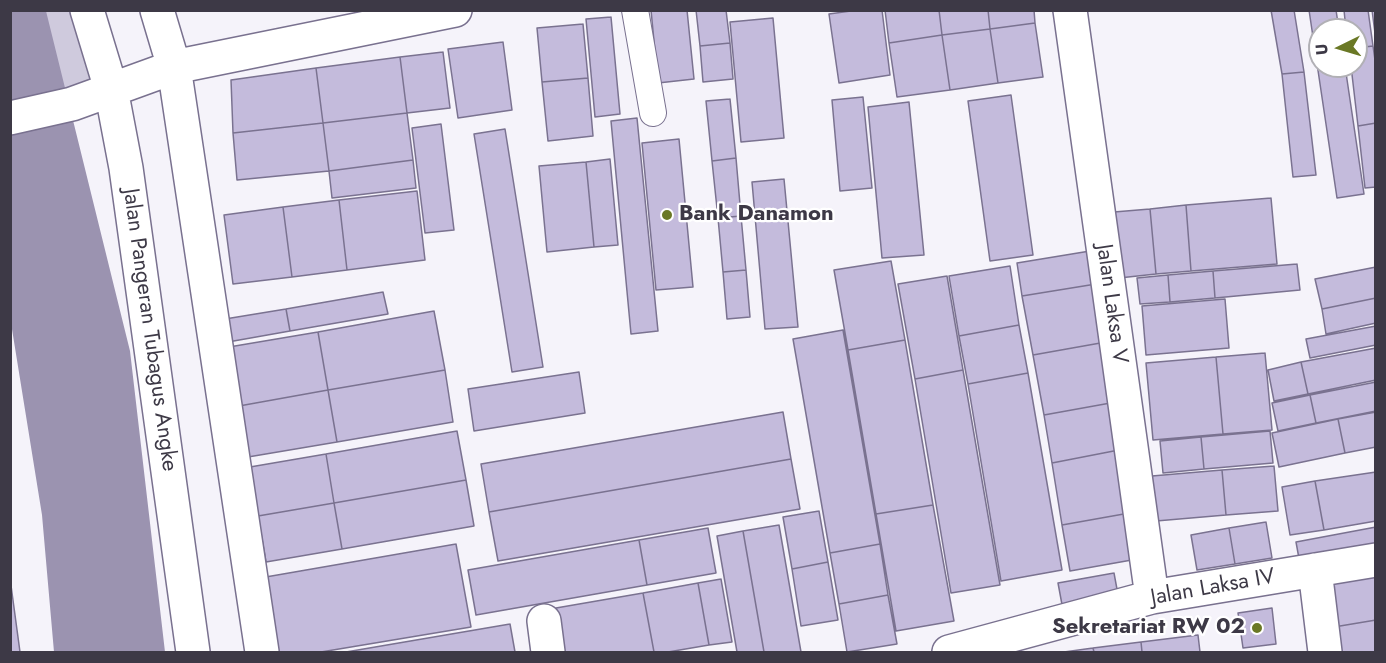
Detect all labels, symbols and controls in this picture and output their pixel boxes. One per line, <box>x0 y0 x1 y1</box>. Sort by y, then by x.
north arrow <box>1308 18 1368 78</box>
text: U <box>1310 43 1334 56</box>
street label: Jalan Pangeran Tubagus Angke <box>116 187 182 473</box>
place label: Bank Danamon <box>679 202 834 228</box>
marker: Bank Danamon <box>660 208 674 222</box>
street label: Jalan Laksa V <box>1090 243 1132 365</box>
street label: Jalan Laksa IV <box>1149 564 1277 612</box>
place label: Sekretariat RW 02 <box>1052 615 1245 641</box>
marker: Sekretariat RW 02 <box>1250 621 1264 635</box>

